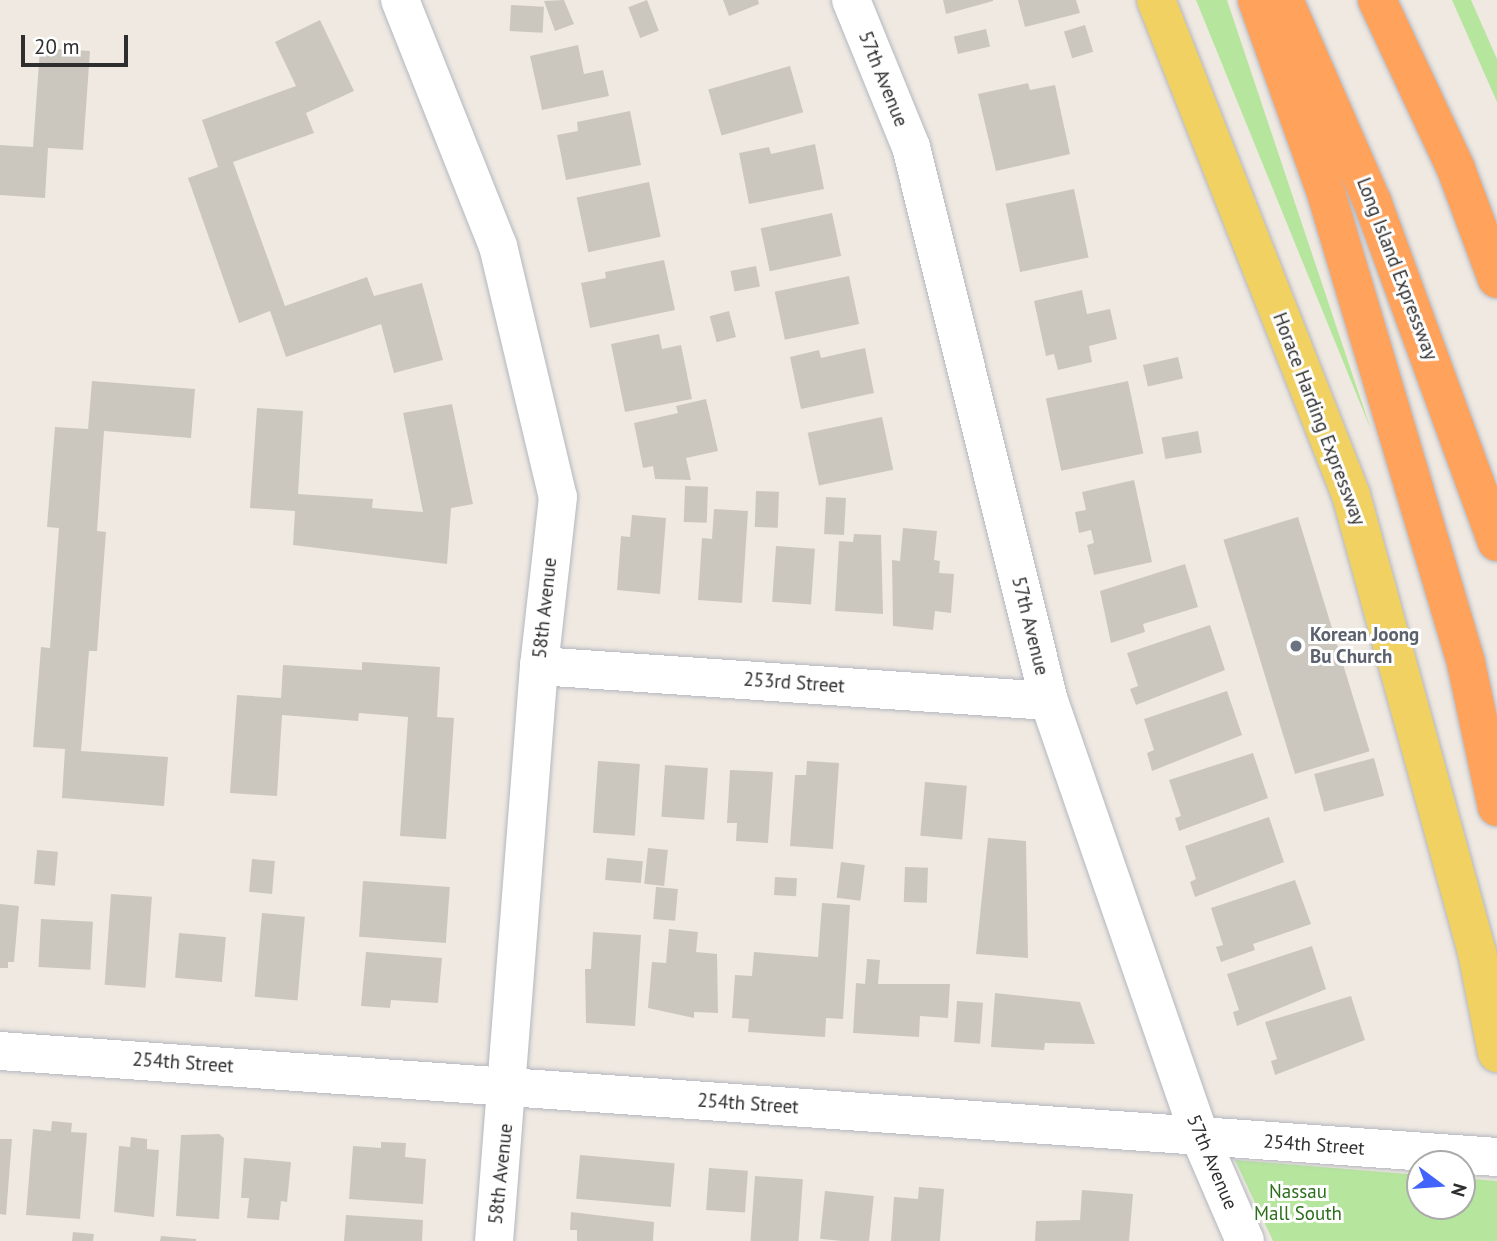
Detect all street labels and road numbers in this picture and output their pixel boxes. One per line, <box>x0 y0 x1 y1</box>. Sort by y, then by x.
street label: 57th Avenue <box>853 28 913 130</box>
street label: Long Island Expressway <box>1352 175 1442 363</box>
street label: Horace Harding Expressway <box>1268 309 1370 529</box>
street label: 58th Avenue <box>528 556 562 660</box>
street label: 57th Avenue <box>1007 574 1053 678</box>
street label: 253rd Street <box>743 668 845 698</box>
street label: 254th Street <box>132 1048 234 1078</box>
street label: 254th Street <box>697 1089 799 1119</box>
street label: 57th Avenue <box>1182 1111 1242 1213</box>
street label: 58th Avenue <box>484 1122 518 1226</box>
street label: 254th Street <box>1263 1130 1365 1160</box>

